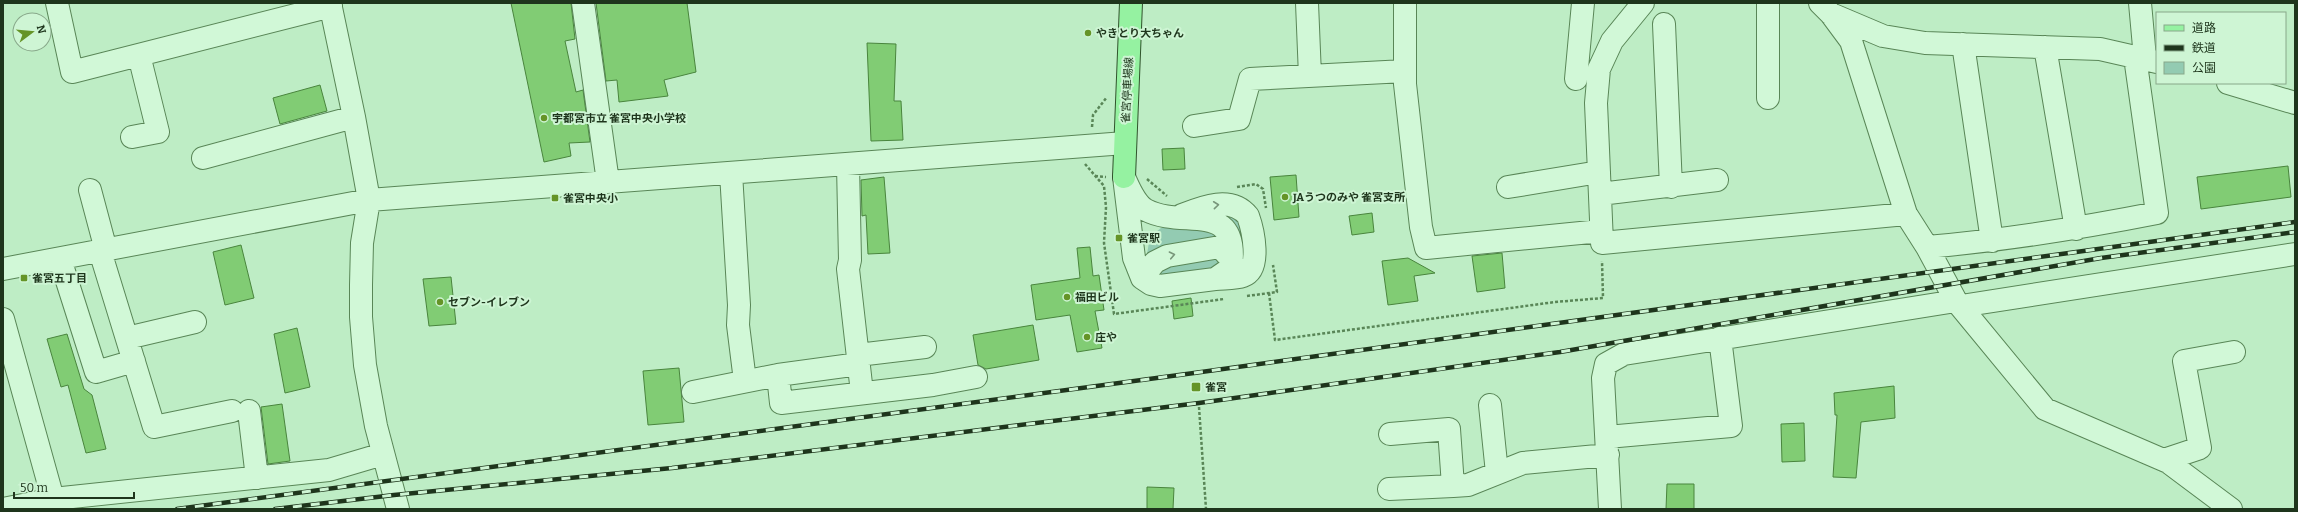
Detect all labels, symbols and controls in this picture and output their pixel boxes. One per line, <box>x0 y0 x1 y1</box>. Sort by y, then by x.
north arrow <box>12 12 52 52</box>
legend <box>2156 12 2286 84</box>
text: 道路 <box>2192 21 2216 35</box>
text: N <box>34 24 49 36</box>
place label: やきとり大ちゃん <box>1096 27 1184 40</box>
marker: やきとり大ちゃん <box>1083 28 1093 38</box>
text: 鉄道 <box>2192 41 2216 55</box>
street label: 雀宮停車場線 <box>1119 57 1136 123</box>
text: 公園 <box>2192 61 2216 75</box>
place label: 宇都宮市立 雀宮中央小学校 <box>552 112 686 125</box>
marker: 宇都宮市立 雀宮中央小学校 <box>539 113 549 123</box>
place label: JAうつのみや 雀宮支所 <box>1292 191 1405 204</box>
place label: 雀宮中央小 <box>563 192 618 205</box>
marker: JAうつのみや 雀宮支所 <box>1280 192 1290 202</box>
marker: 雀宮中央小 <box>550 193 560 203</box>
one-way arrow <box>1213 201 1219 210</box>
place label: 雀宮駅 <box>1127 232 1160 245</box>
marker: 雀宮駅 <box>1114 233 1124 243</box>
one-way arrow <box>1169 252 1175 260</box>
place label: 雀宮五丁目 <box>32 272 87 285</box>
marker: 雀宮五丁目 <box>19 273 29 283</box>
place label: 福田ビル <box>1075 291 1119 304</box>
marker: 福田ビル <box>1062 292 1072 302</box>
place label: セブン-イレブン <box>448 296 530 309</box>
marker: セブン-イレブン <box>435 297 445 307</box>
place label: 庄や <box>1095 331 1117 344</box>
marker: 庄や <box>1082 332 1092 342</box>
marker: 雀宮 <box>1190 381 1202 393</box>
place label: 雀宮 <box>1205 381 1227 394</box>
scale bar <box>14 474 134 500</box>
text: 50 m <box>20 481 49 495</box>

